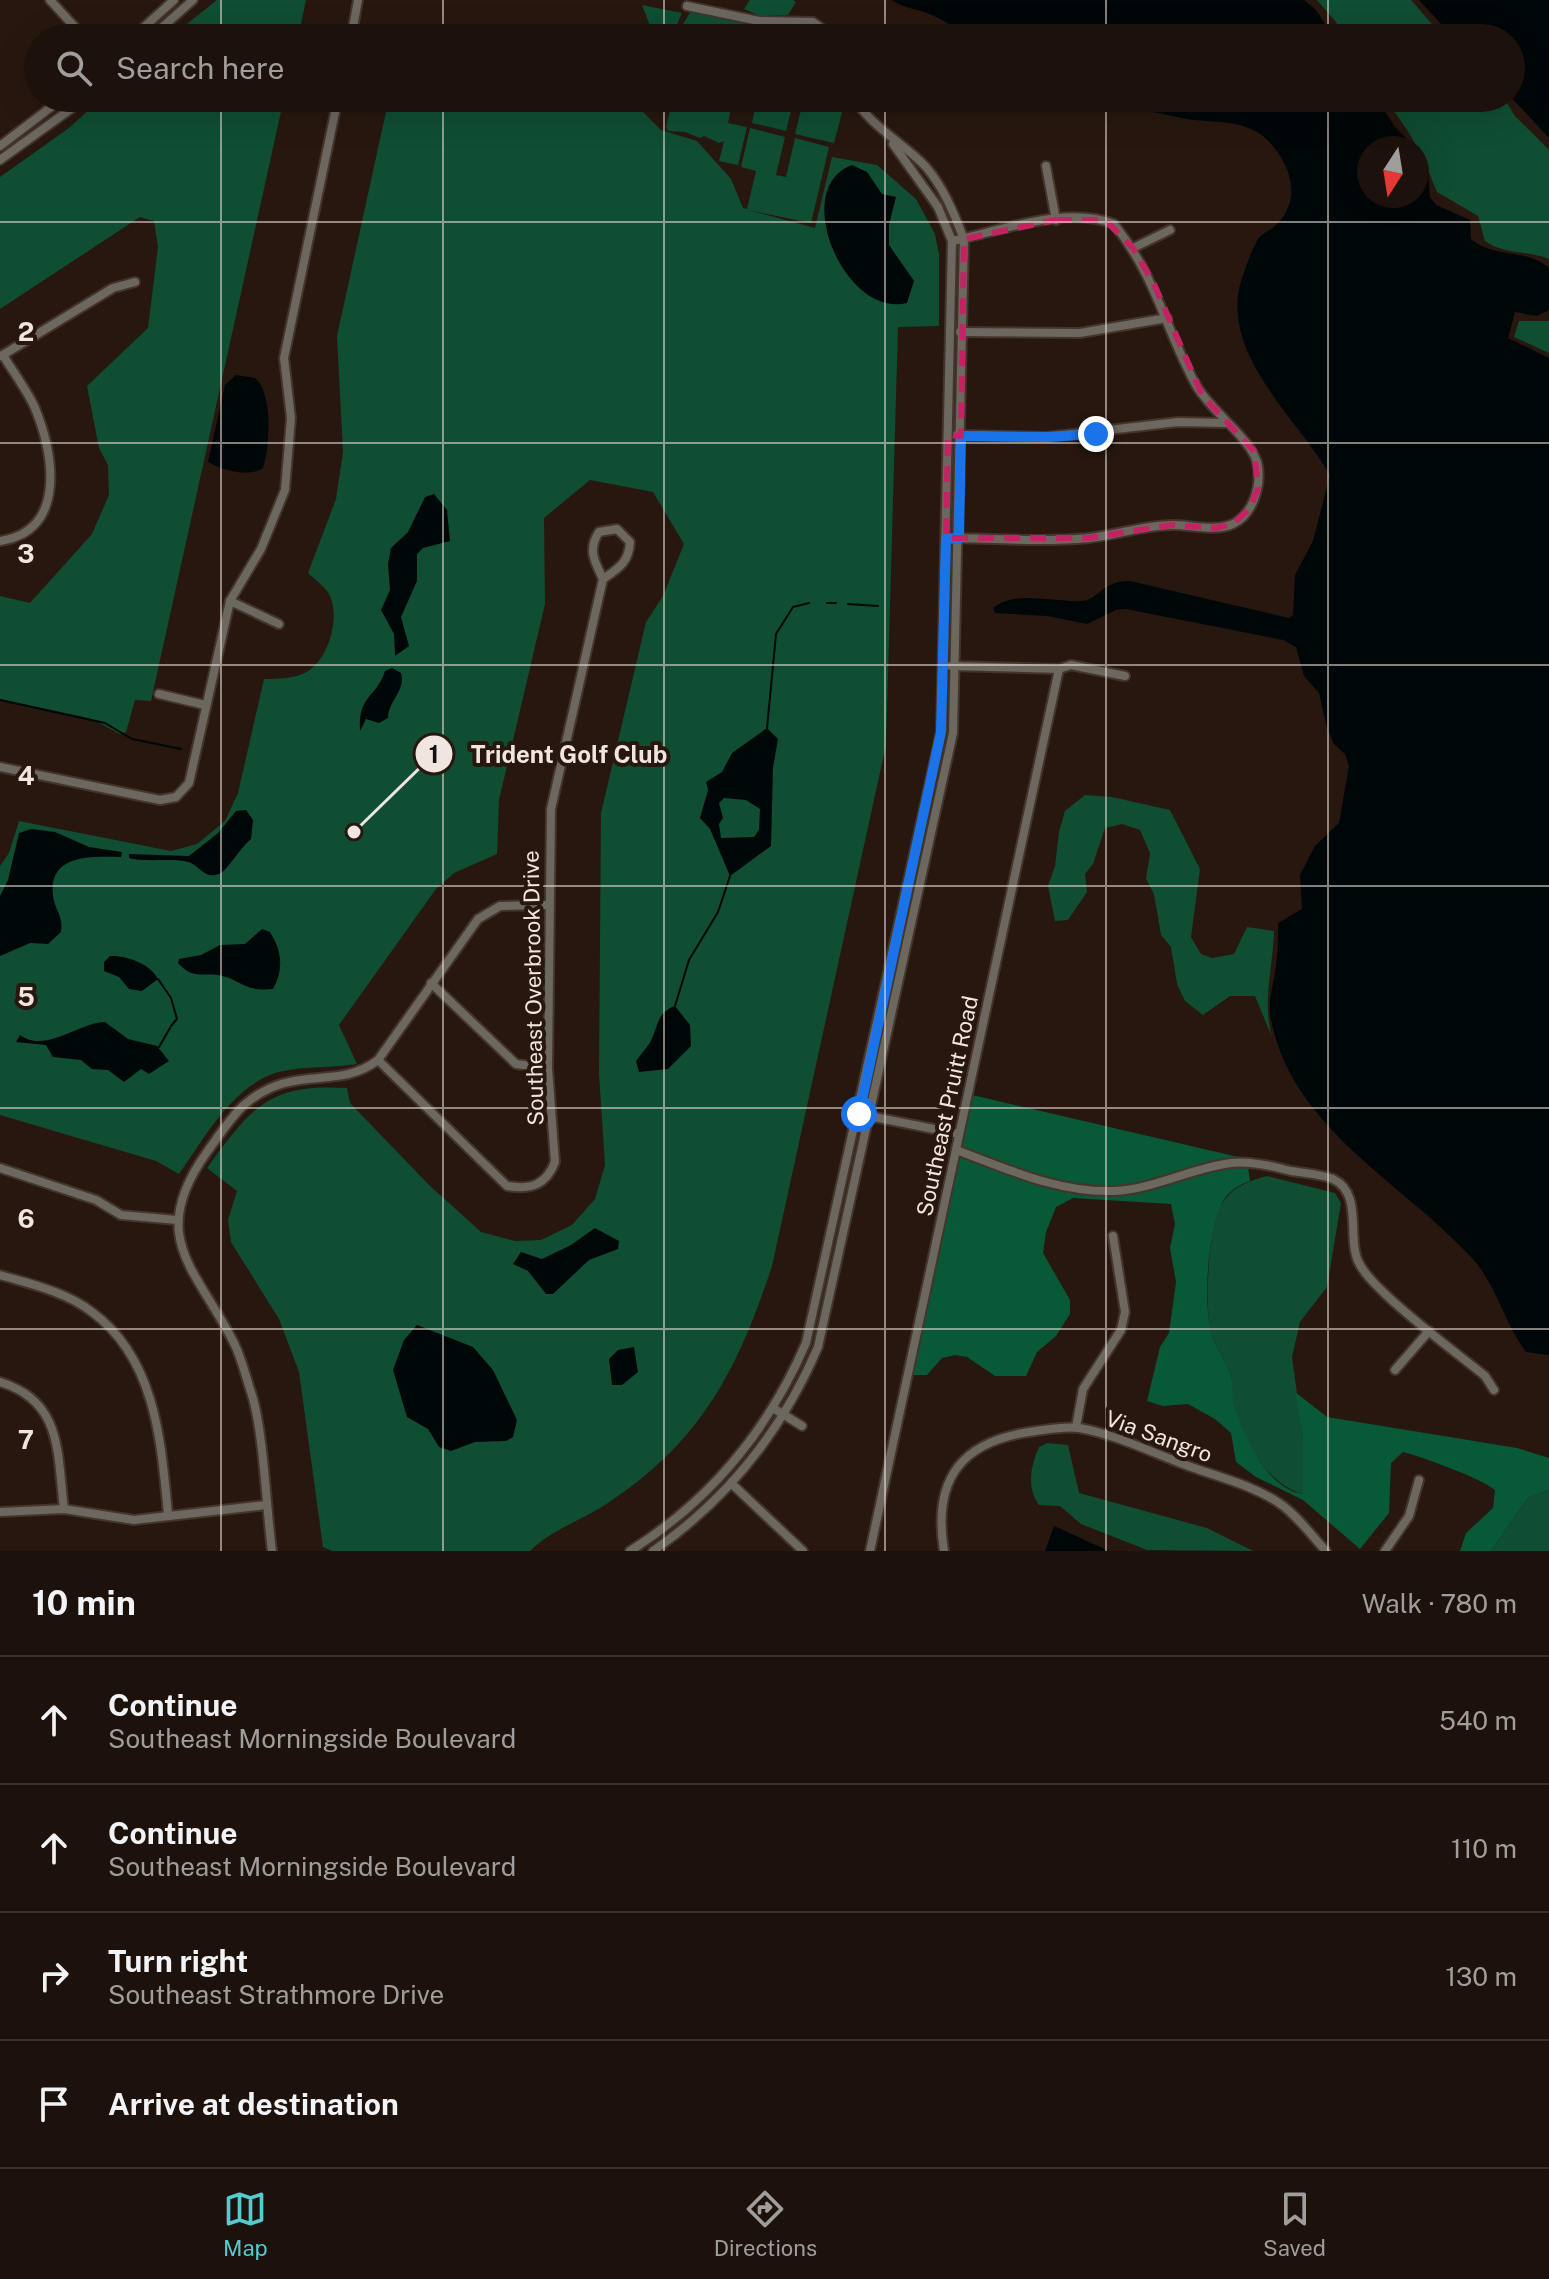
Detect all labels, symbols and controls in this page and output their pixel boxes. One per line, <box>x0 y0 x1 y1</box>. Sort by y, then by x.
search box <box>24 24 1525 112</box>
icon: search <box>52 46 96 90</box>
text: Search here <box>116 50 284 86</box>
north arrow <box>1357 136 1429 208</box>
text: 2 <box>18 316 34 347</box>
route end <box>1078 416 1114 452</box>
text: 3 <box>17 538 35 569</box>
callout: Trident Golf Club <box>414 730 683 778</box>
text: 1 <box>429 740 439 768</box>
text: Trident Golf Club <box>471 740 667 768</box>
text: 4 <box>17 760 35 791</box>
street label: Southeast Overbrook Drive <box>518 850 548 1126</box>
text: 5 <box>17 981 35 1012</box>
street label: Southeast Pruitt Road <box>911 993 983 1219</box>
route start <box>841 1096 877 1132</box>
text: 6 <box>17 1203 35 1234</box>
street label: Via Sangro <box>1102 1405 1216 1467</box>
text: 7 <box>18 1424 34 1455</box>
text: 10 min <box>32 1583 136 1623</box>
text: Walk · 780 m <box>1362 1588 1517 1619</box>
text: Continue <box>108 1687 238 1723</box>
icon: ahead <box>32 1698 76 1742</box>
text: 540 m <box>1439 1705 1517 1736</box>
text: Southeast Morningside Boulevard <box>108 1723 516 1754</box>
text: Continue <box>108 1815 238 1851</box>
icon: ahead <box>32 1826 76 1870</box>
text: 110 m <box>1451 1833 1517 1864</box>
text: Southeast Morningside Boulevard <box>108 1851 516 1882</box>
text: Turn right <box>108 1943 248 1979</box>
icon: right <box>32 1954 76 1998</box>
text: 130 m <box>1445 1961 1517 1992</box>
text: Southeast Strathmore Drive <box>108 1979 444 2010</box>
icon: arrive <box>32 2082 76 2126</box>
text: Arrive at destination <box>108 2086 399 2122</box>
tab: Map <box>223 2187 268 2261</box>
tab: Directions <box>714 2187 817 2261</box>
tab: Saved <box>1263 2187 1326 2261</box>

